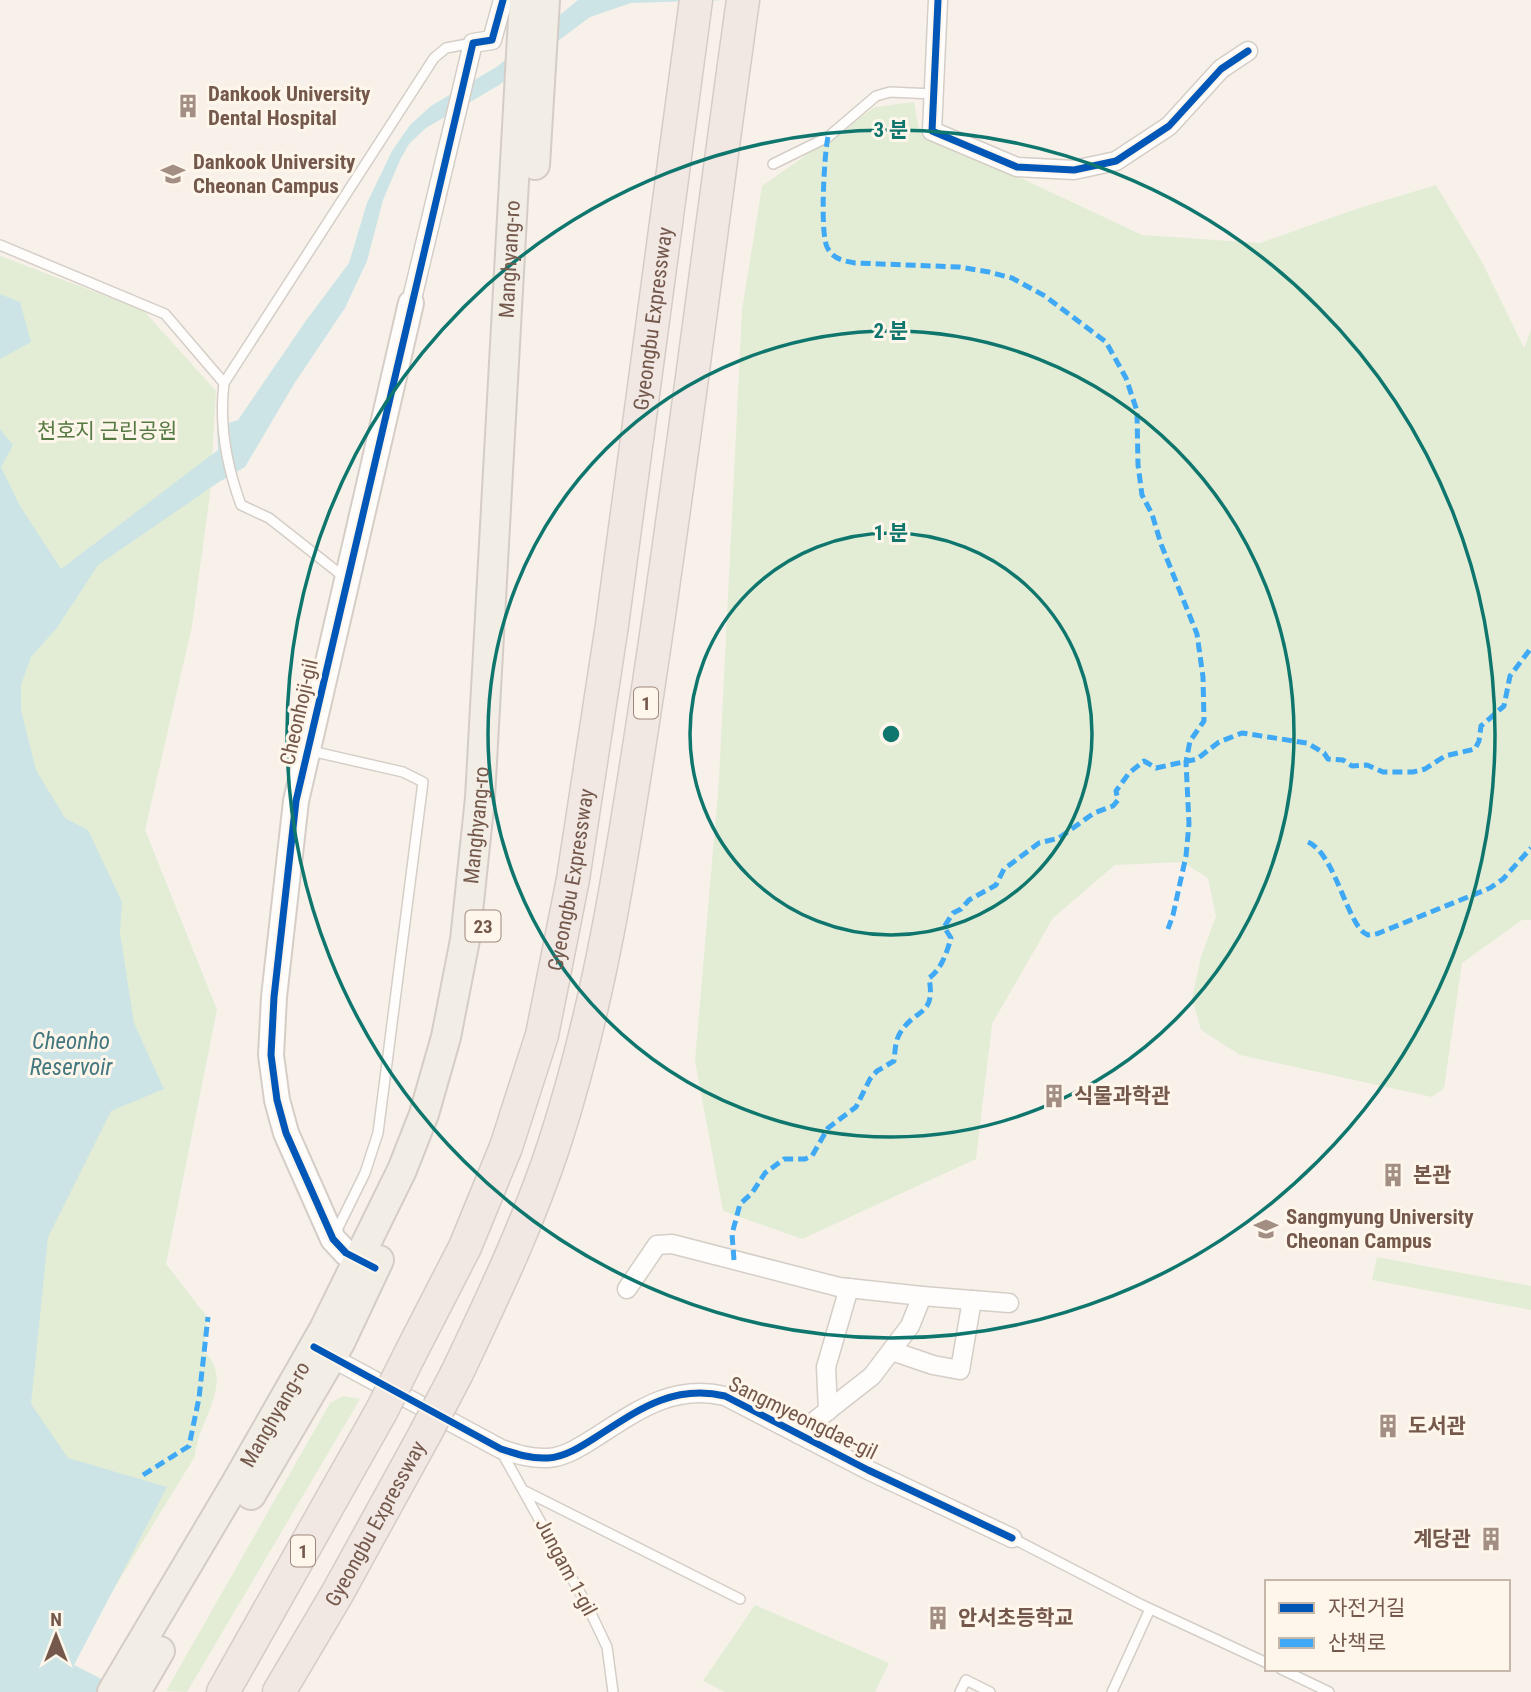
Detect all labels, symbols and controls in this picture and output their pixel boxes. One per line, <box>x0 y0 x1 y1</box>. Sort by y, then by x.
place label: Dankook University Dental Hospital <box>208 82 371 130</box>
building icon: Dankook University Dental Hospital <box>174 92 202 120</box>
text: 3 분 <box>874 118 908 142</box>
place label: Dankook University Cheonan Campus <box>193 150 356 198</box>
school or university icon: Dankook University Cheonan Campus <box>159 160 187 188</box>
street label: Manghyang-ro <box>494 200 525 319</box>
street label: Gyeongbu Expressway <box>629 225 677 412</box>
text: 2 분 <box>874 319 908 343</box>
park label: 천호지 근린공원 <box>37 419 177 443</box>
text: 1 분 <box>874 521 908 545</box>
street label: Cheonhoji-gil <box>275 657 323 767</box>
road number: 1 <box>634 688 658 718</box>
centre of rings <box>879 722 903 746</box>
street label: Manghyang-ro <box>459 766 494 885</box>
street label: Gyeongbu Expressway <box>543 787 599 973</box>
road number: 23 <box>466 910 500 942</box>
water label: Cheonho Reservoir <box>30 1028 113 1081</box>
building icon: 식물과학관 <box>1040 1082 1068 1110</box>
place label: 식물과학관 <box>1074 1084 1171 1108</box>
building icon: 본관 <box>1379 1161 1407 1189</box>
place label: 본관 <box>1413 1163 1452 1187</box>
place label: Sangmyung University Cheonan Campus <box>1286 1205 1474 1253</box>
school or university icon: Sangmyung University Cheonan Campus <box>1252 1215 1280 1243</box>
street label: Manghyang-ro <box>236 1357 315 1472</box>
street label: Sangmyeongdae-gil <box>725 1372 881 1464</box>
building icon: 도서관 <box>1374 1412 1402 1440</box>
place label: 도서관 <box>1408 1414 1466 1438</box>
street label: Gyeongbu Expressway <box>320 1437 431 1611</box>
street label: Jungam 1-gil <box>530 1514 602 1620</box>
building icon: 계당관 <box>1477 1525 1505 1553</box>
place label: 계당관 <box>1413 1527 1471 1551</box>
road number: 1 <box>291 1536 315 1567</box>
legend <box>1265 1580 1510 1671</box>
text: 자전거길 <box>1328 1596 1405 1620</box>
north arrow <box>21 1601 91 1671</box>
building icon: 안서초등학교 <box>924 1604 952 1632</box>
place label: 안서초등학교 <box>958 1606 1074 1630</box>
text: N <box>50 1608 62 1631</box>
text: 산책로 <box>1328 1631 1386 1655</box>

